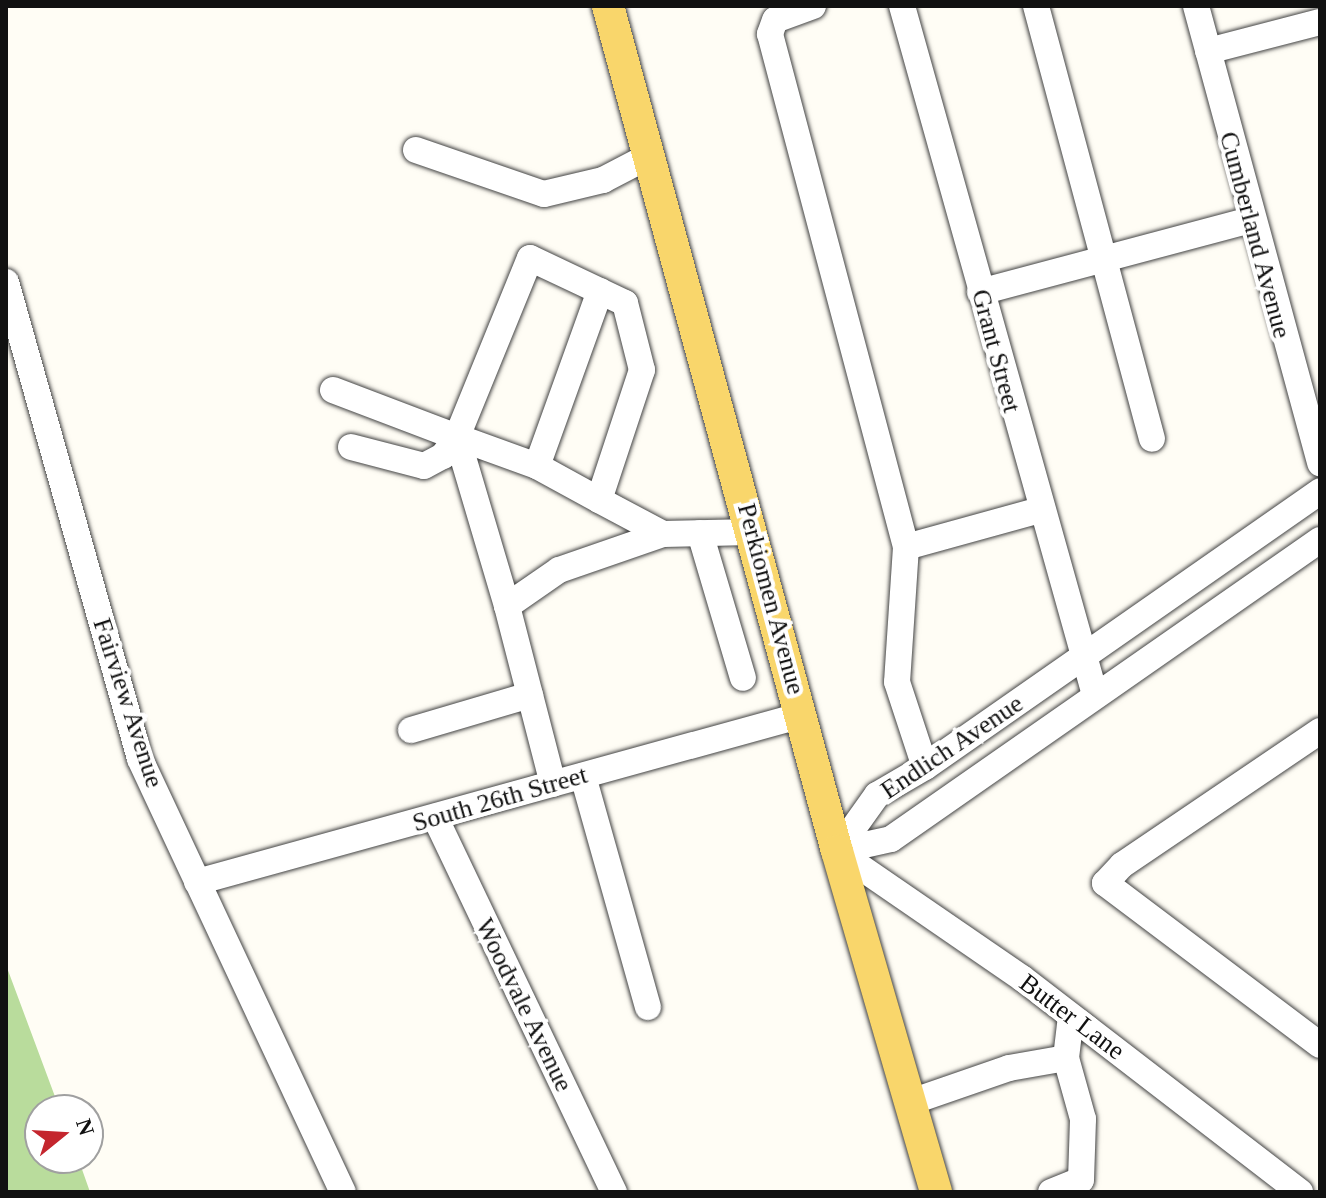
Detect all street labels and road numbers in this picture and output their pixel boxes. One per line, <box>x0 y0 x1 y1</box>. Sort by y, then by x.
street label: Cumberland Avenue <box>1212 128 1298 342</box>
street label: Grant Street <box>965 286 1027 416</box>
street label: Perkiomen Avenue <box>730 499 812 699</box>
street label: Fairview Avenue <box>86 614 170 792</box>
street label: Endlich Avenue <box>874 688 1030 806</box>
street label: South 26th Street <box>409 759 591 839</box>
street label: Woodvale Avenue <box>468 913 580 1097</box>
street label: Butter Lane <box>1013 967 1131 1067</box>

